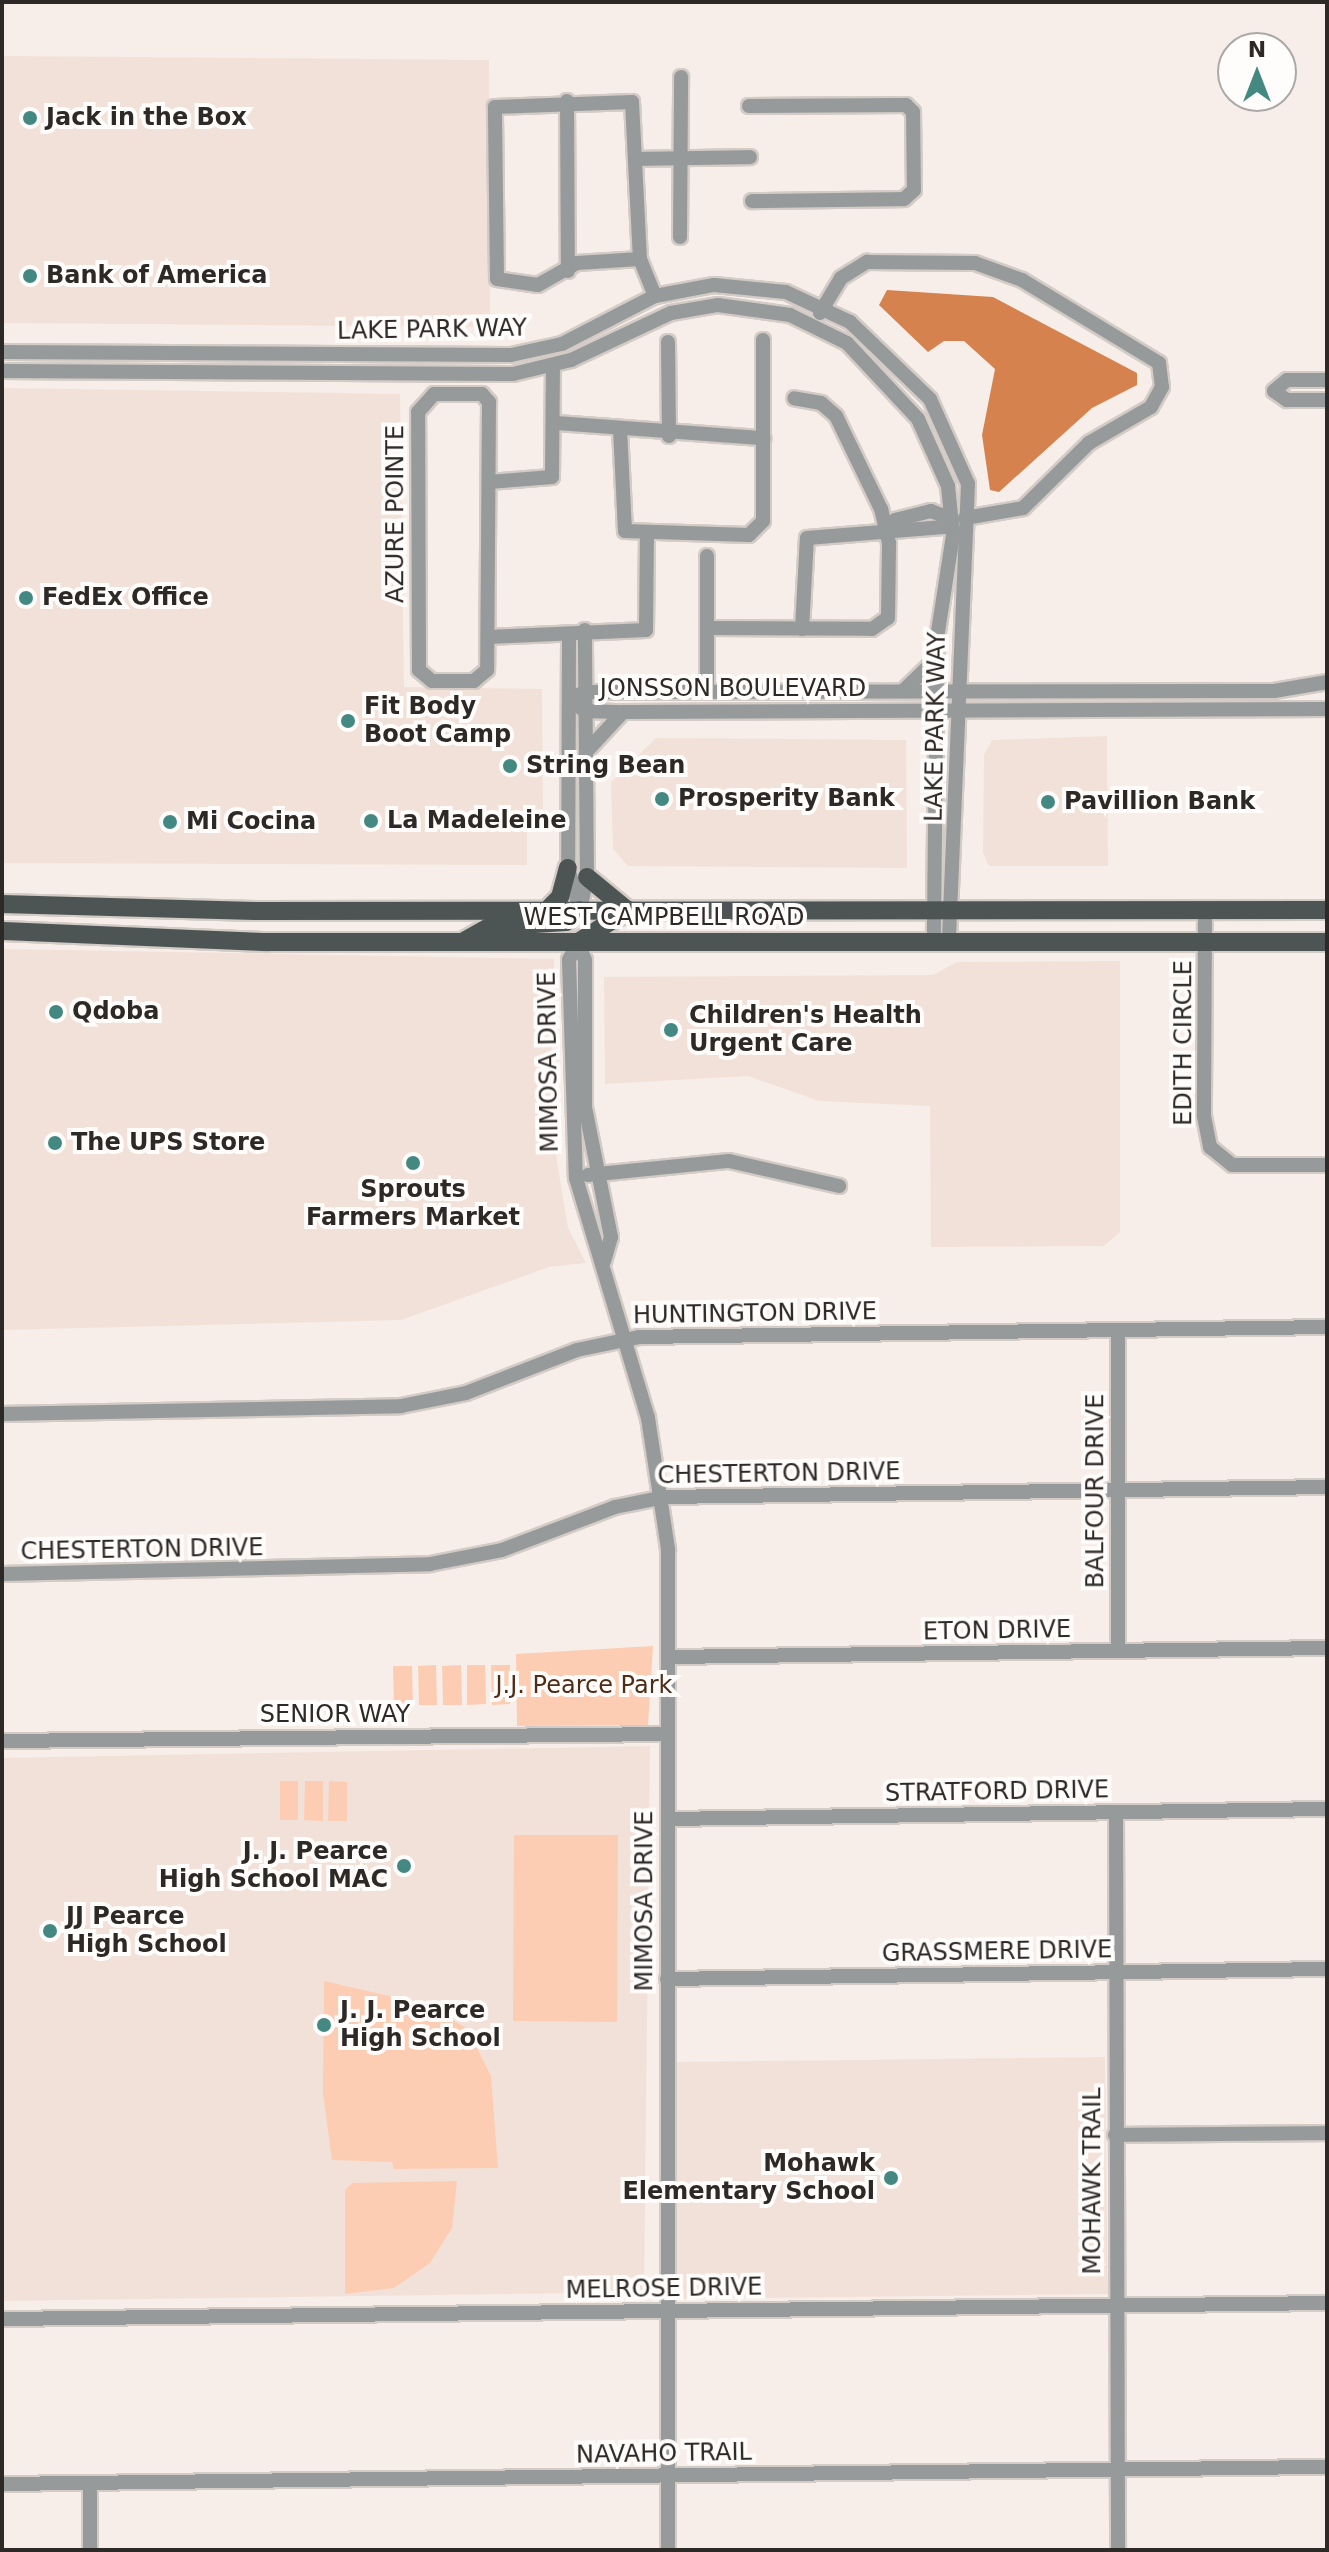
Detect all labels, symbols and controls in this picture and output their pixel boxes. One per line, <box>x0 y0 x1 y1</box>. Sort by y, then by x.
north arrow <box>1217 32 1297 112</box>
text: N <box>1248 37 1266 62</box>
place label: Jack in the Box <box>46 104 247 132</box>
marker: Jack in the Box <box>21 109 39 127</box>
place label: Bank of America <box>46 262 268 290</box>
marker: Bank of America <box>21 267 39 285</box>
street label: LAKE PARK WAY <box>337 314 527 346</box>
street label: AZURE POINTE <box>382 425 410 603</box>
place label: FedEx Office <box>42 584 209 612</box>
marker: FedEx Office <box>17 589 35 607</box>
street label: LAKE PARK WAY <box>920 632 952 822</box>
street label: JONSSON BOULEVARD <box>600 675 866 703</box>
place label: Fit Body Boot Camp <box>364 693 511 749</box>
marker: Fit Body Boot Camp <box>339 712 357 730</box>
place label: String Bean <box>526 752 685 780</box>
marker: String Bean <box>501 757 519 775</box>
place label: Prosperity Bank <box>678 785 895 813</box>
place label: Pavillion Bank <box>1064 788 1255 816</box>
marker: Prosperity Bank <box>653 790 671 808</box>
marker: Pavillion Bank <box>1039 793 1057 811</box>
place label: La Madeleine <box>387 807 566 835</box>
place label: Mi Cocina <box>186 808 316 836</box>
marker: La Madeleine <box>362 812 380 830</box>
marker: Mi Cocina <box>161 813 179 831</box>
street label: WEST CAMPBELL ROAD <box>524 904 804 932</box>
street label: EDITH CIRCLE <box>1170 960 1198 1126</box>
street label: MIMOSA DRIVE <box>533 971 565 1153</box>
place label: Qdoba <box>72 998 159 1026</box>
place label: Children's Health Urgent Care <box>689 1002 922 1058</box>
marker: Qdoba <box>47 1003 65 1021</box>
marker: Children's Health Urgent Care <box>660 1019 682 1041</box>
place label: The UPS Store <box>71 1129 265 1157</box>
marker: The UPS Store <box>46 1134 64 1152</box>
marker: Sprouts Farmers Market <box>404 1154 422 1172</box>
place label: Sprouts Farmers Market <box>306 1176 520 1232</box>
street label: HUNTINGTON DRIVE <box>633 1297 877 1331</box>
street label: BALFOUR DRIVE <box>1082 1394 1110 1588</box>
street label: CHESTERTON DRIVE <box>657 1457 901 1491</box>
street label: CHESTERTON DRIVE <box>20 1533 264 1567</box>
street label: ETON DRIVE <box>923 1615 1071 1647</box>
park label: J.J. Pearce Park <box>496 1672 672 1700</box>
street label: SENIOR WAY <box>260 1701 410 1729</box>
street label: STRATFORD DRIVE <box>885 1776 1109 1808</box>
street label: MIMOSA DRIVE <box>631 1811 659 1991</box>
place label: J. J. Pearce High School MAC <box>159 1838 388 1894</box>
marker: J. J. Pearce High School MAC <box>395 1857 413 1875</box>
place label: JJ Pearce High School <box>66 1903 227 1959</box>
marker: JJ Pearce High School <box>41 1922 59 1940</box>
street label: GRASSMERE DRIVE <box>882 1936 1112 1968</box>
place label: J. J. Pearce High School <box>340 1997 501 2053</box>
marker: J. J. Pearce High School <box>315 2016 333 2034</box>
street label: MOHAWK TRAIL <box>1079 2087 1107 2275</box>
place label: Mohawk Elementary School <box>622 2150 875 2206</box>
marker: Mohawk Elementary School <box>882 2169 900 2187</box>
street label: MELROSE DRIVE <box>565 2273 763 2305</box>
street label: NAVAHO TRAIL <box>576 2438 752 2470</box>

